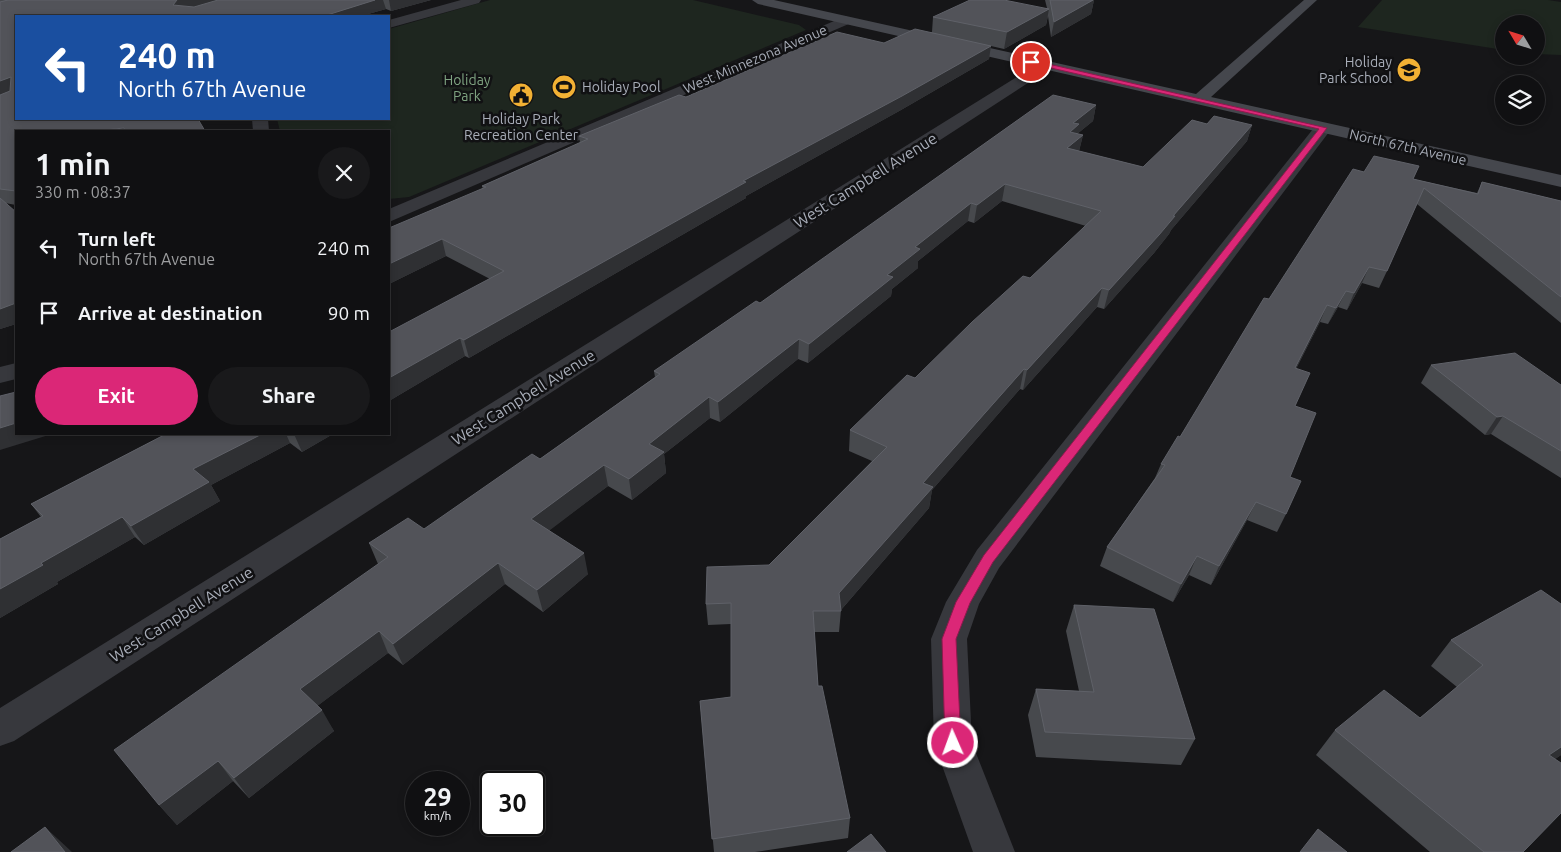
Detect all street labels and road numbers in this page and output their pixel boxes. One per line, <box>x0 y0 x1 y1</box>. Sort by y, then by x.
street label: West Minnezona Avenue <box>681 21 829 97</box>
street label: North 67th Avenue <box>1348 126 1468 168</box>
street label: West Campbell Avenue <box>790 128 940 232</box>
street label: West Campbell Avenue <box>448 345 598 449</box>
street label: West Campbell Avenue <box>106 562 256 666</box>

